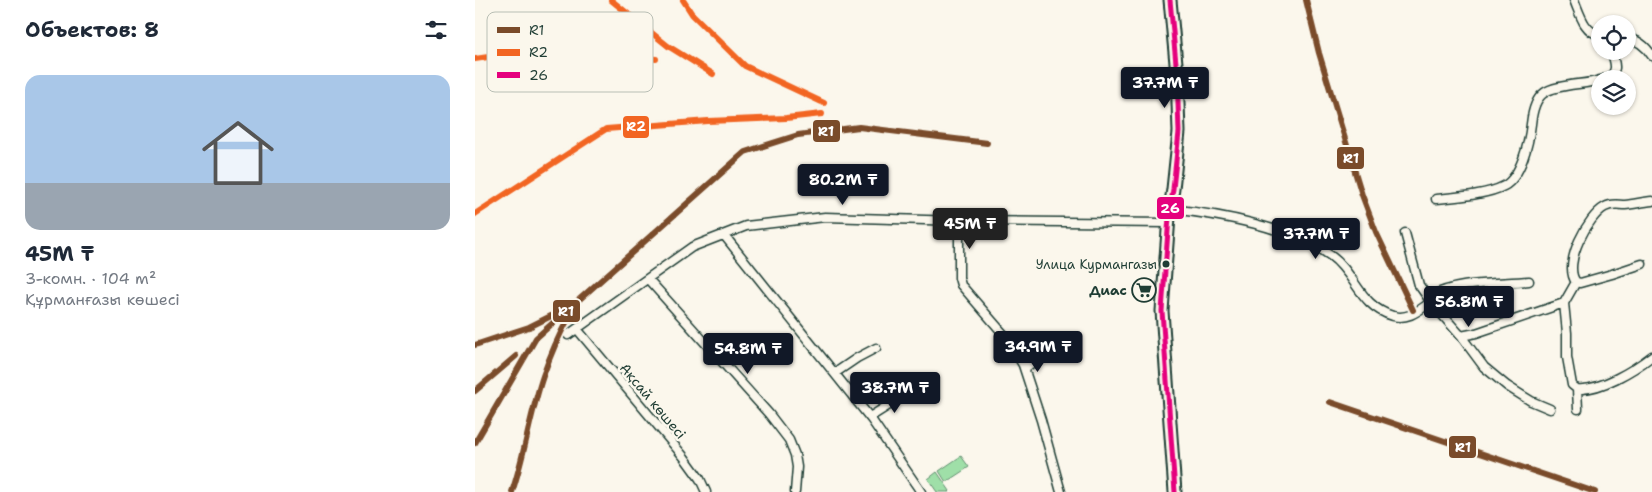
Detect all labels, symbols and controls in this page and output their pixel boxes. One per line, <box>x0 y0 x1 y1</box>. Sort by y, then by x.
legend <box>487 12 653 92</box>
map controls <box>1591 15 1636 115</box>
button: locate <box>1591 15 1636 60</box>
text: Объектов: 8 <box>25 16 159 44</box>
icon: filters <box>422 16 450 44</box>
text: R1 <box>529 21 544 39</box>
text: R2 <box>529 43 548 61</box>
text: 26 <box>529 66 548 84</box>
pin: 37.7M ₸ <box>1119 66 1211 109</box>
button: layers <box>1591 70 1636 115</box>
text: 37.7M ₸ <box>1132 72 1198 93</box>
icon: home <box>193 108 283 198</box>
line badge: R2 <box>622 115 650 139</box>
text: R2 <box>626 117 646 135</box>
line badge: R1 <box>812 119 841 143</box>
text: R1 <box>818 122 834 140</box>
line badge: R1 <box>1336 146 1365 170</box>
text: R1 <box>1343 149 1359 167</box>
pin: 80.2M ₸ <box>797 164 889 206</box>
text: 80.2M ₸ <box>809 169 877 190</box>
line badge: 26 <box>1156 196 1185 220</box>
text: 26 <box>1160 199 1180 217</box>
pin: 45M ₸ <box>935 208 1005 250</box>
text: 45M ₸ <box>944 213 996 234</box>
pin: 37.7M ₸ <box>1270 218 1362 260</box>
text: 37.7M ₸ <box>1283 223 1349 244</box>
text: 45M ₸ <box>25 240 94 268</box>
place label: Улица Курмангазы <box>1036 256 1157 273</box>
marker: Улица Курмангазы <box>1161 259 1171 269</box>
text: 3-комн. · 104 m² <box>25 268 156 289</box>
supermarket icon: Диас <box>1131 277 1157 303</box>
place label: Диас <box>1089 281 1127 299</box>
pin: 56.8M ₸ <box>1423 286 1515 328</box>
text: Құрманғазы көшесі <box>25 289 180 310</box>
text: 56.8M ₸ <box>1435 291 1503 312</box>
line badge: R1 <box>552 299 581 323</box>
text: R1 <box>558 302 574 320</box>
pin: 34.9M ₸ <box>992 330 1084 373</box>
pin: 54.8M ₸ <box>702 332 794 375</box>
text: 34.9M ₸ <box>1004 336 1072 357</box>
text: 54.8M ₸ <box>714 338 782 359</box>
street label: Ақсай көшесі <box>616 359 690 443</box>
pin: 38.7M ₸ <box>849 372 941 414</box>
text: 38.7M ₸ <box>861 377 929 398</box>
line badge: R1 <box>1448 435 1477 459</box>
text: R1 <box>1455 438 1471 456</box>

